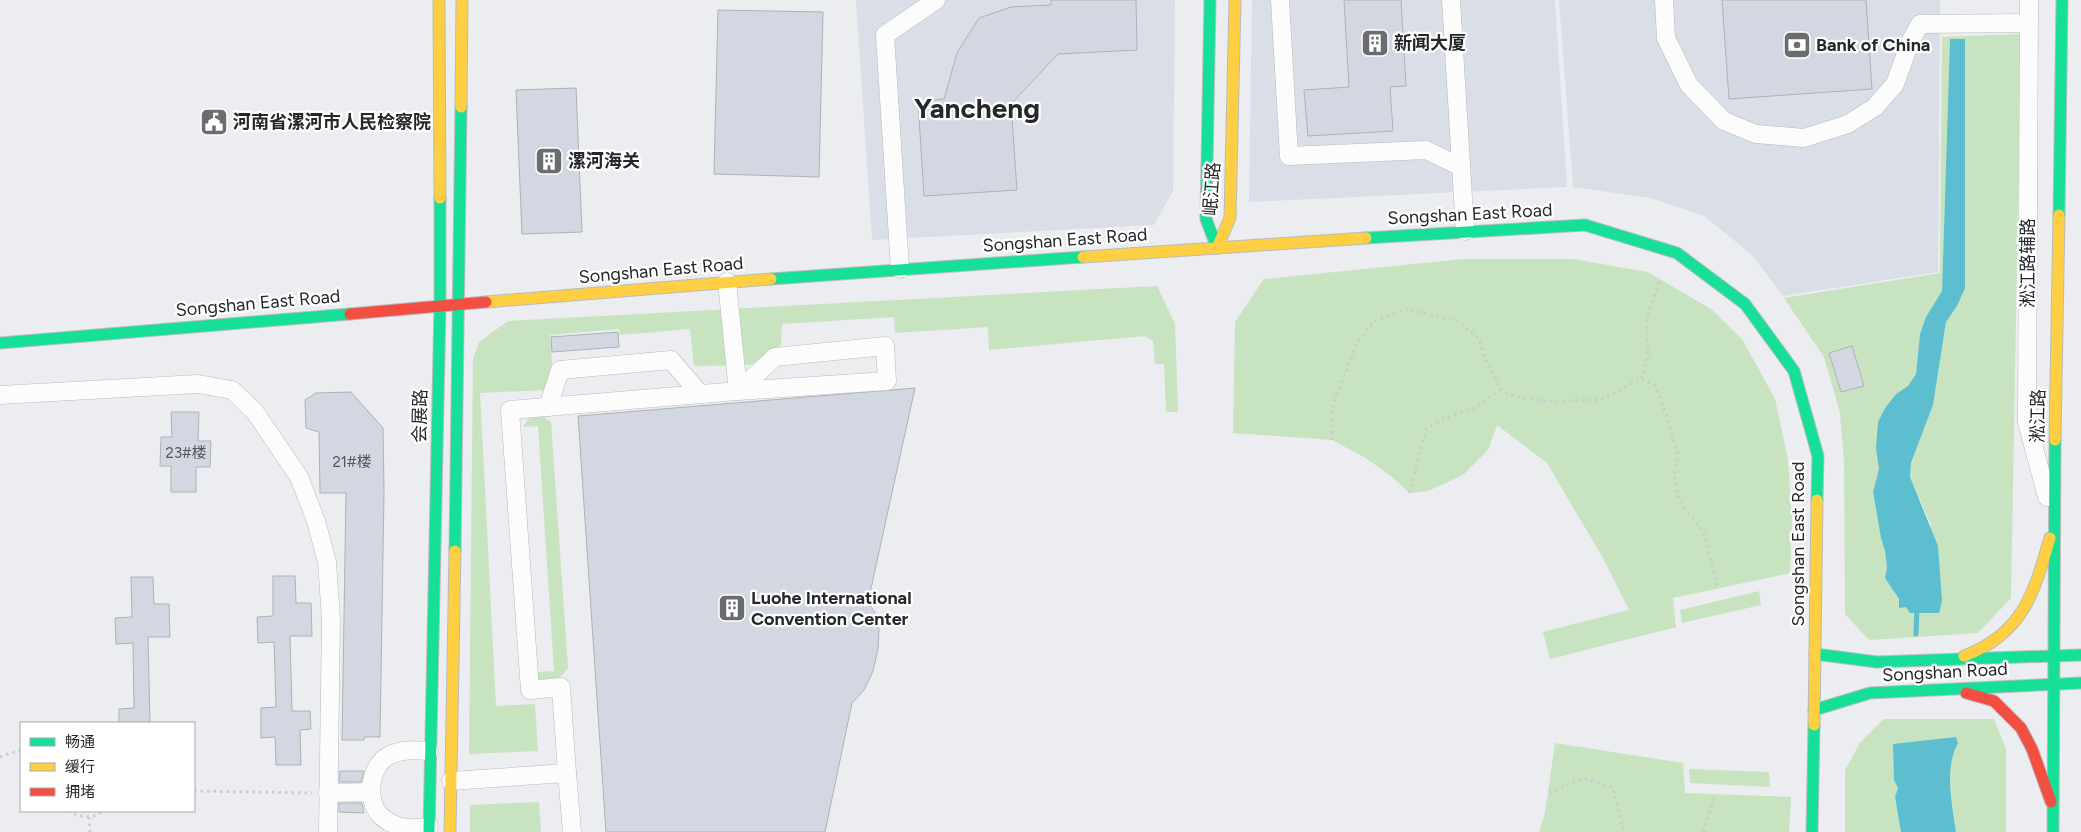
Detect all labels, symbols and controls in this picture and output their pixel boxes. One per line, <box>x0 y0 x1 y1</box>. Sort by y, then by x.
building icon: 新闻大厦 <box>1360 28 1390 58</box>
bank icon: Bank of China <box>1782 30 1812 60</box>
place label: 新闻大厦 <box>1394 32 1466 54</box>
place label: Bank of China <box>1816 34 1930 56</box>
district label: Yancheng <box>914 91 1040 125</box>
public building icon: 河南省漯河市人民检察院 <box>199 107 229 137</box>
place label: 河南省漯河市人民检察院 <box>233 111 431 133</box>
building icon: 漯河海关 <box>534 146 564 176</box>
place label: 漯河海关 <box>568 150 640 172</box>
street label: 岷江路 <box>1199 161 1225 217</box>
street label: Songshan East Road <box>1387 199 1553 229</box>
street label: 淞江路辅路 <box>2017 218 2039 308</box>
street label: Songshan East Road <box>982 223 1148 257</box>
street label: Songshan East Road <box>578 252 744 288</box>
street label: Songshan East Road <box>175 285 341 321</box>
street label: 会展路 <box>409 389 431 443</box>
street label: 淞江路 <box>2027 389 2049 443</box>
house number: 23#楼 <box>166 444 206 462</box>
house number: 21#楼 <box>332 453 372 471</box>
street label: Songshan East Road <box>1787 461 1809 627</box>
place label: Luohe International Convention Center <box>751 587 912 630</box>
building icon: Luohe International Convention Center <box>717 593 747 623</box>
street label: Songshan Road <box>1882 658 2008 686</box>
legend <box>20 722 195 812</box>
text: 畅通 <box>65 733 95 751</box>
text: 缓行 <box>65 758 95 776</box>
text: 拥堵 <box>65 783 95 801</box>

